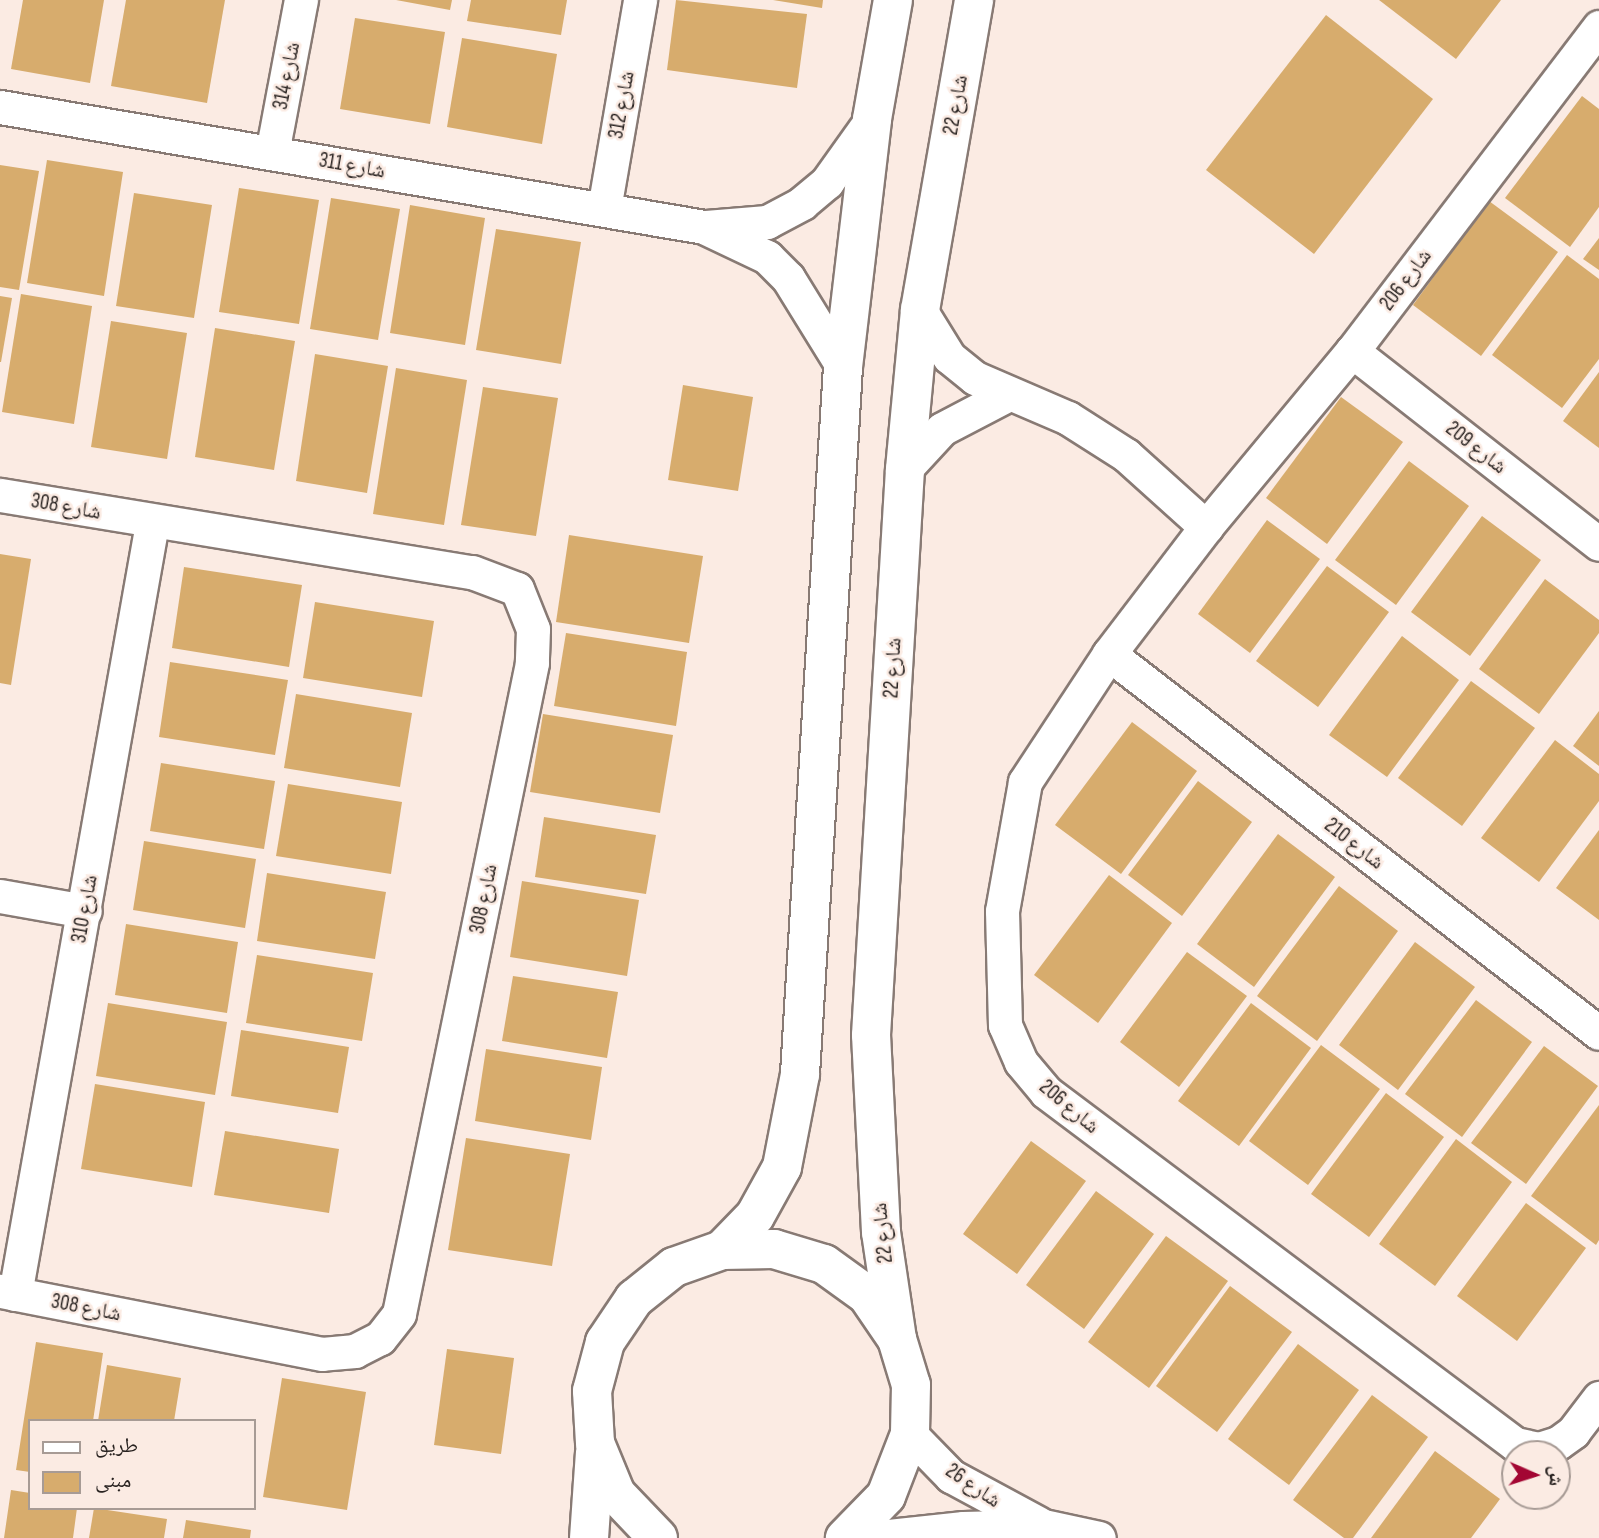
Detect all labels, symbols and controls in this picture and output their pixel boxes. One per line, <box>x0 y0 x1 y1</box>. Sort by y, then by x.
street label: شارع 314 <box>268 40 306 112</box>
street label: شارع 312 <box>604 69 640 141</box>
street label: شارع 22 <box>938 73 974 137</box>
street label: شارع 311 <box>317 148 387 184</box>
street label: شارع 206 <box>1375 244 1437 316</box>
street label: شارع 209 <box>1440 416 1512 480</box>
street label: شارع 308 <box>29 488 103 526</box>
street label: شارع 22 <box>879 637 907 699</box>
street label: شارع 210 <box>1319 813 1389 875</box>
street label: شارع 308 <box>465 862 503 936</box>
street label: شارع 310 <box>67 873 103 945</box>
street label: شارع 206 <box>1034 1075 1104 1139</box>
street label: شارع 22 <box>867 1202 899 1264</box>
street label: شارع 308 <box>49 1289 123 1327</box>
legend <box>28 1419 256 1510</box>
text: طريق <box>95 1433 138 1458</box>
north arrow <box>1501 1440 1571 1510</box>
street label: شارع 26 <box>941 1458 1005 1514</box>
text: ش <box>1543 1465 1567 1487</box>
text: مبنى <box>95 1468 131 1493</box>

